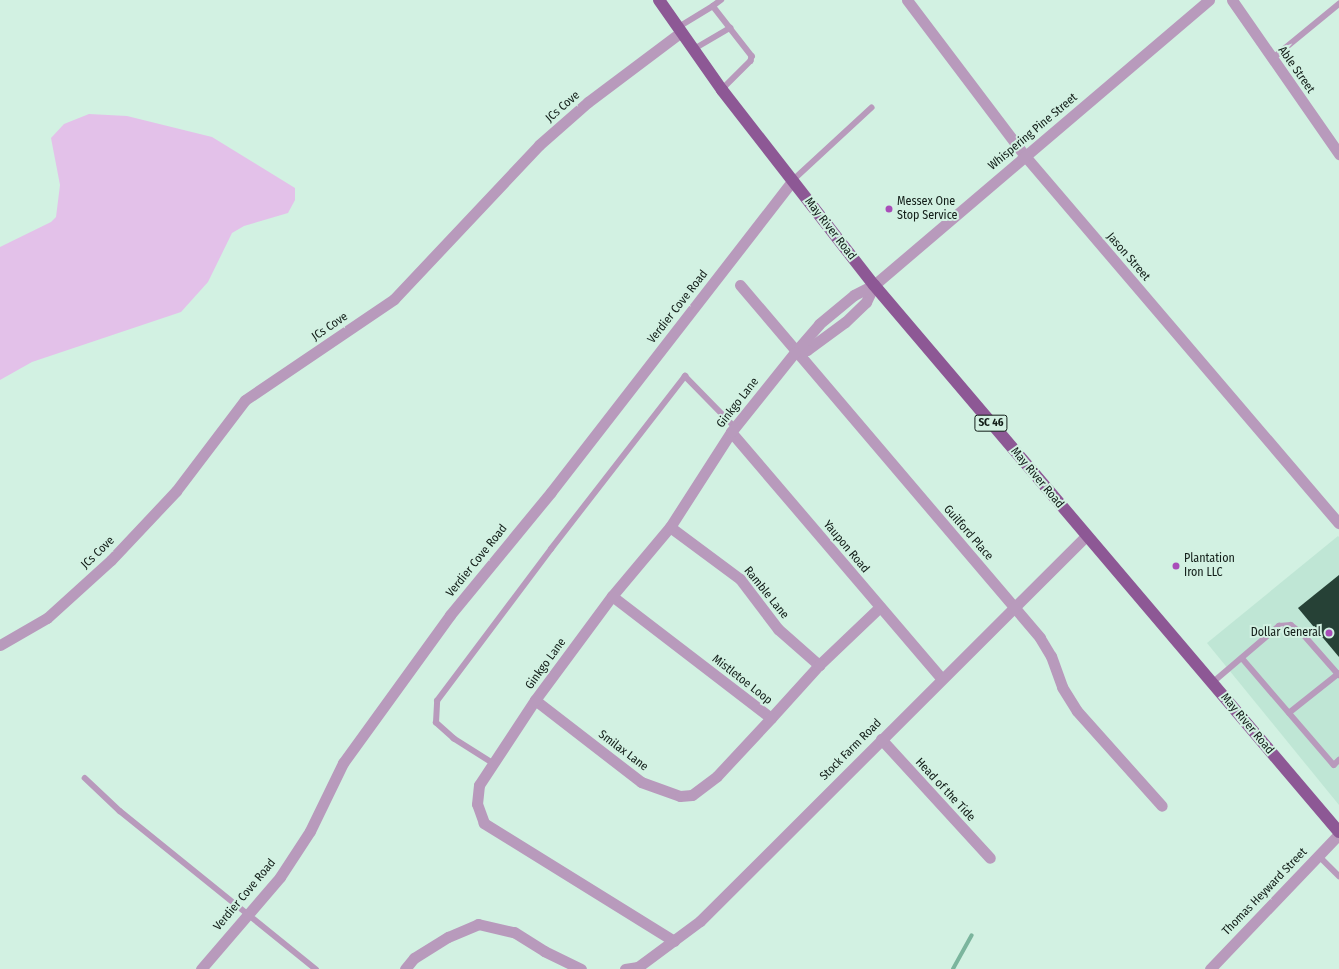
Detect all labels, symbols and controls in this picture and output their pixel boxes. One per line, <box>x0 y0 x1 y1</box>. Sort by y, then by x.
street label: Able Street <box>1275 44 1317 96</box>
street label: JCs Cove <box>543 88 583 126</box>
street label: Whispering Pine Street <box>986 91 1080 173</box>
street label: May River Road <box>801 195 859 263</box>
place label: Messex One Stop Service <box>897 195 957 223</box>
marker: Messex One Stop Service <box>884 204 894 214</box>
street label: Jason Street <box>1103 230 1153 284</box>
street label: Verdier Cove Road <box>645 267 711 347</box>
street label: JCs Cove <box>309 310 351 344</box>
street label: Ginkgo Lane <box>714 375 762 431</box>
road number: SC 46 <box>974 414 1008 432</box>
street label: May River Road <box>1007 445 1067 511</box>
street label: Guilford Place <box>940 503 996 563</box>
street label: Yaupon Road <box>820 518 872 576</box>
street label: Verdier Cove Road <box>443 522 511 600</box>
street label: JCs Cove <box>78 534 118 572</box>
place label: Plantation Iron LLC <box>1184 552 1235 580</box>
marker: Plantation Iron LLC <box>1171 561 1181 571</box>
street label: Ramble Lane <box>741 564 791 622</box>
place label: Dollar General <box>1251 626 1321 640</box>
marker: Dollar General <box>1324 628 1334 638</box>
street label: Ginkgo Lane <box>523 636 569 692</box>
street label: Mistletoe Loop <box>709 652 775 708</box>
street label: May River Road <box>1217 691 1277 757</box>
street label: Stock Farm Road <box>817 716 885 784</box>
street label: Smilax Lane <box>595 728 651 774</box>
street label: Head of the Tide <box>912 755 978 825</box>
street label: Thomas Heyward Street <box>1220 845 1310 939</box>
street label: Verdier Cove Road <box>211 856 279 934</box>

